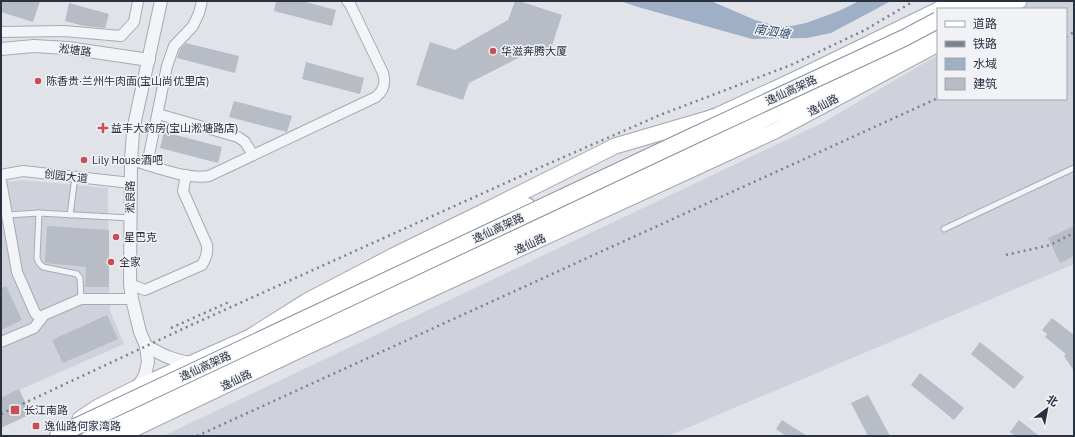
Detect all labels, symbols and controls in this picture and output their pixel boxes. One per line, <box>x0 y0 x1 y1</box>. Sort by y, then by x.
legend <box>937 8 1067 100</box>
text: 道路 <box>973 16 997 31</box>
water label: 南泗塘 <box>753 21 793 42</box>
text: 铁路 <box>973 36 997 51</box>
street label: 淞塘路 <box>58 41 92 59</box>
place label: 华滋奔腾大厦 <box>501 44 567 58</box>
marker: 华滋奔腾大厦 <box>488 46 498 56</box>
text: 水域 <box>973 56 997 71</box>
street label: 逸仙高架路 <box>763 72 819 108</box>
place label: 陈香贵·兰州牛肉面(宝山尚优里店) <box>46 74 209 88</box>
marker: 陈香贵·兰州牛肉面(宝山尚优里店) <box>33 76 43 86</box>
text: 建筑 <box>973 76 997 91</box>
street label: 逸仙路 <box>805 91 841 119</box>
place label: 益丰大药房(宝山淞塘路店) <box>111 121 238 135</box>
marker: 益丰大药房(宝山淞塘路店) <box>98 123 108 133</box>
place label: Lily House酒吧 <box>92 153 163 167</box>
marker: Lily House酒吧 <box>79 155 89 165</box>
street label: 创园大道 <box>43 166 89 186</box>
street label: 淞良路 <box>123 180 137 214</box>
street label: 逸仙高架路 <box>470 210 526 246</box>
place label: 星巴克 <box>124 230 157 244</box>
street label: 逸仙路 <box>512 231 548 257</box>
marker: 星巴克 <box>111 232 121 242</box>
place label: 全家 <box>119 255 141 269</box>
marker: 全家 <box>106 257 116 267</box>
street label: 逸仙高架路 <box>177 348 233 384</box>
street label: 逸仙路 <box>218 366 254 394</box>
north arrow <box>1027 389 1067 429</box>
text: 北 <box>1044 392 1061 409</box>
place label: 长江南路 <box>24 403 68 417</box>
marker: 长江南路 <box>9 404 21 416</box>
place label: 逸仙路何家湾路 <box>44 419 121 433</box>
marker: 逸仙路何家湾路 <box>31 421 41 431</box>

